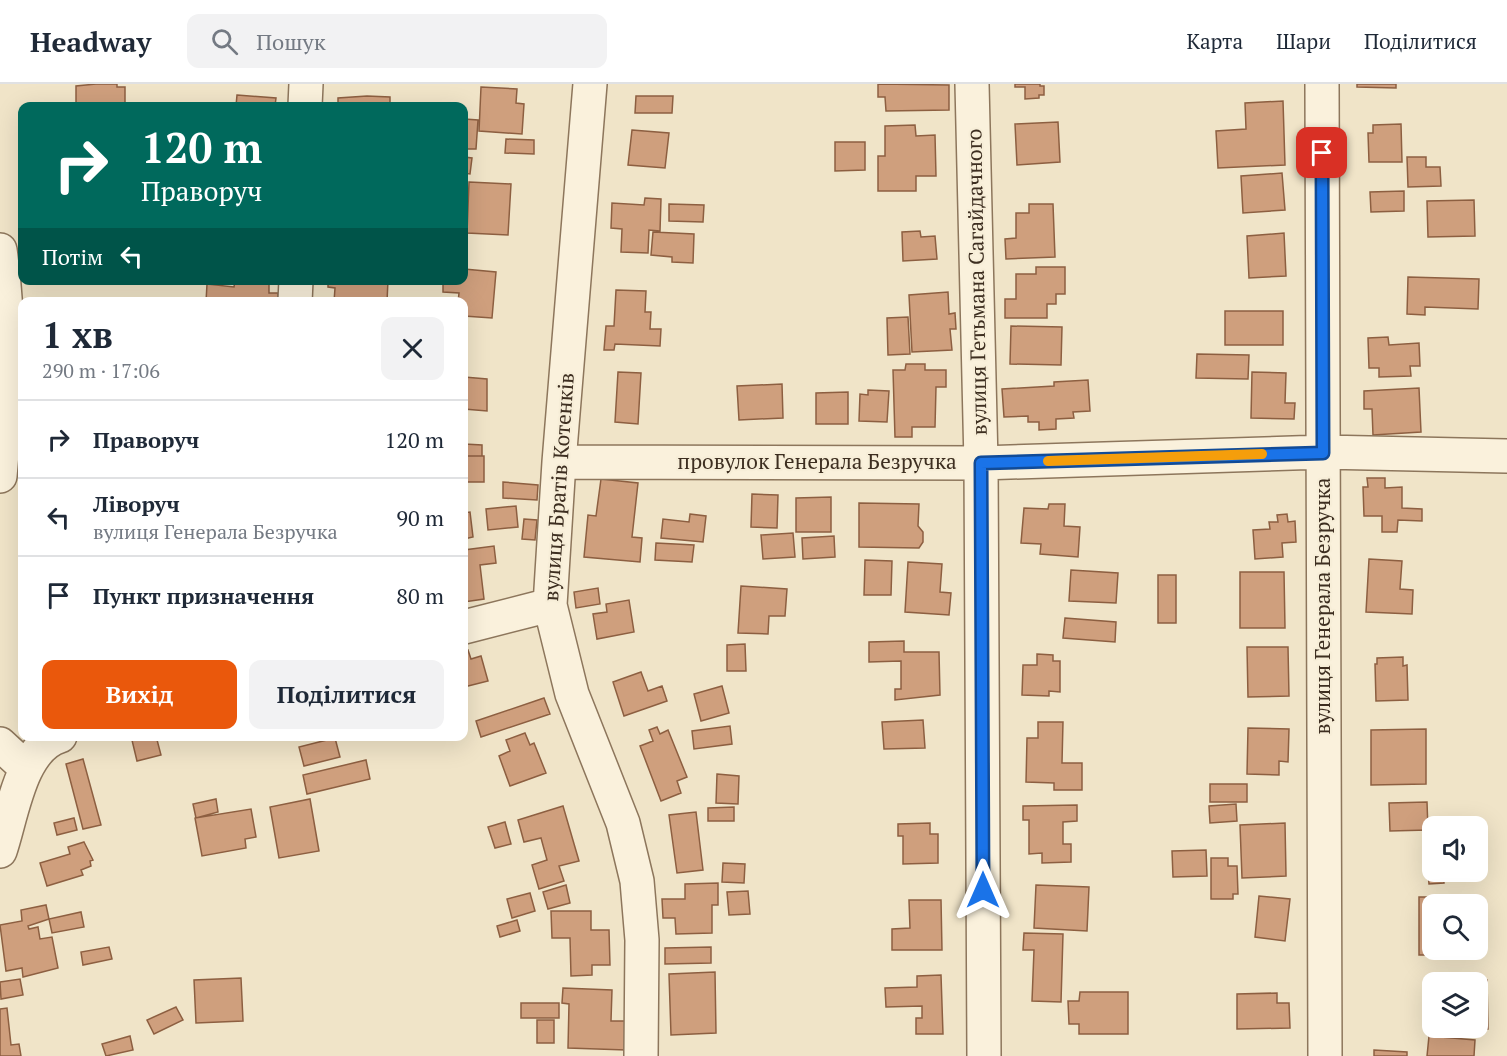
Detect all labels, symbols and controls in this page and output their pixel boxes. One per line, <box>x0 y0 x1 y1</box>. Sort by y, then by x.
search box <box>187 14 607 68</box>
text: Headway <box>30 23 151 60</box>
icon: search <box>208 25 241 58</box>
text: Пошук <box>256 27 326 56</box>
text: Карта <box>1186 27 1243 55</box>
text: Шари <box>1276 27 1331 55</box>
text: Поділитися <box>1364 27 1477 55</box>
text: 120 m <box>141 119 262 175</box>
icon: right <box>42 126 120 204</box>
pin <box>1296 127 1347 178</box>
street label: вулиця Гетьмана Сагайдачного <box>959 129 993 436</box>
icon: arrive <box>1305 136 1338 169</box>
text: Праворуч <box>141 173 262 209</box>
icon: left <box>115 240 148 273</box>
text: Потім <box>42 242 103 271</box>
text: 1 хв <box>42 311 113 358</box>
button: close <box>381 317 444 380</box>
text: 290 m · 17:06 <box>42 357 160 384</box>
street label: вулиця Братів Котенків <box>536 372 580 602</box>
icon: right <box>42 423 75 456</box>
text: Праворуч <box>93 425 199 454</box>
text: 120 m <box>384 425 444 454</box>
street label: провулок Генерала Безручка <box>677 447 957 475</box>
street label: вулиця Генерала Безручка <box>1308 477 1336 734</box>
text: Ліворуч <box>93 489 180 518</box>
icon: left <box>42 501 75 534</box>
text: 90 m <box>396 503 444 532</box>
text: вулиця Генерала Безручка <box>93 518 338 545</box>
icon: arrive <box>42 579 75 612</box>
text: Пункт призначення <box>93 581 314 610</box>
text: 80 m <box>396 581 444 610</box>
button: Вихід <box>42 660 237 729</box>
button: Поділитися <box>249 660 444 729</box>
map controls <box>1422 816 1488 1038</box>
button: sound <box>1422 816 1488 882</box>
position arrow <box>951 858 1015 922</box>
button: search <box>1422 894 1488 960</box>
button: layers <box>1422 972 1488 1038</box>

